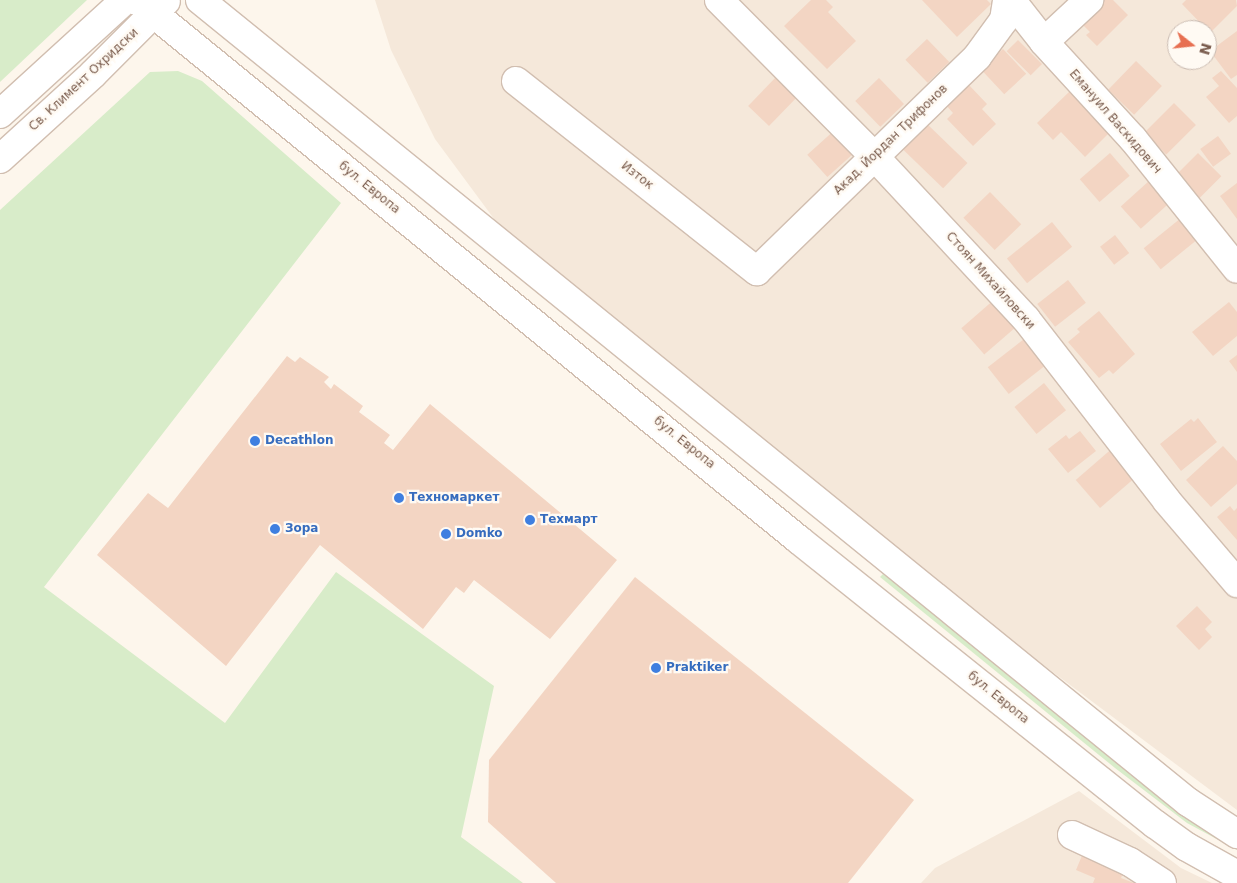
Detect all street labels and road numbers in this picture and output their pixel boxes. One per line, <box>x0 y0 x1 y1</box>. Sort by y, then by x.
street label: Св. Климент Охридски <box>26 26 142 134</box>
street label: Емануил Васкидович <box>1066 67 1164 177</box>
street label: Акад. Йордан Трифонов <box>831 82 951 198</box>
street label: бул. Европа <box>335 159 403 217</box>
street label: Изток <box>618 159 656 193</box>
street label: Стоян Михайловски <box>943 229 1037 333</box>
street label: бул. Европа <box>650 414 718 472</box>
street label: бул. Европа <box>964 669 1032 727</box>

